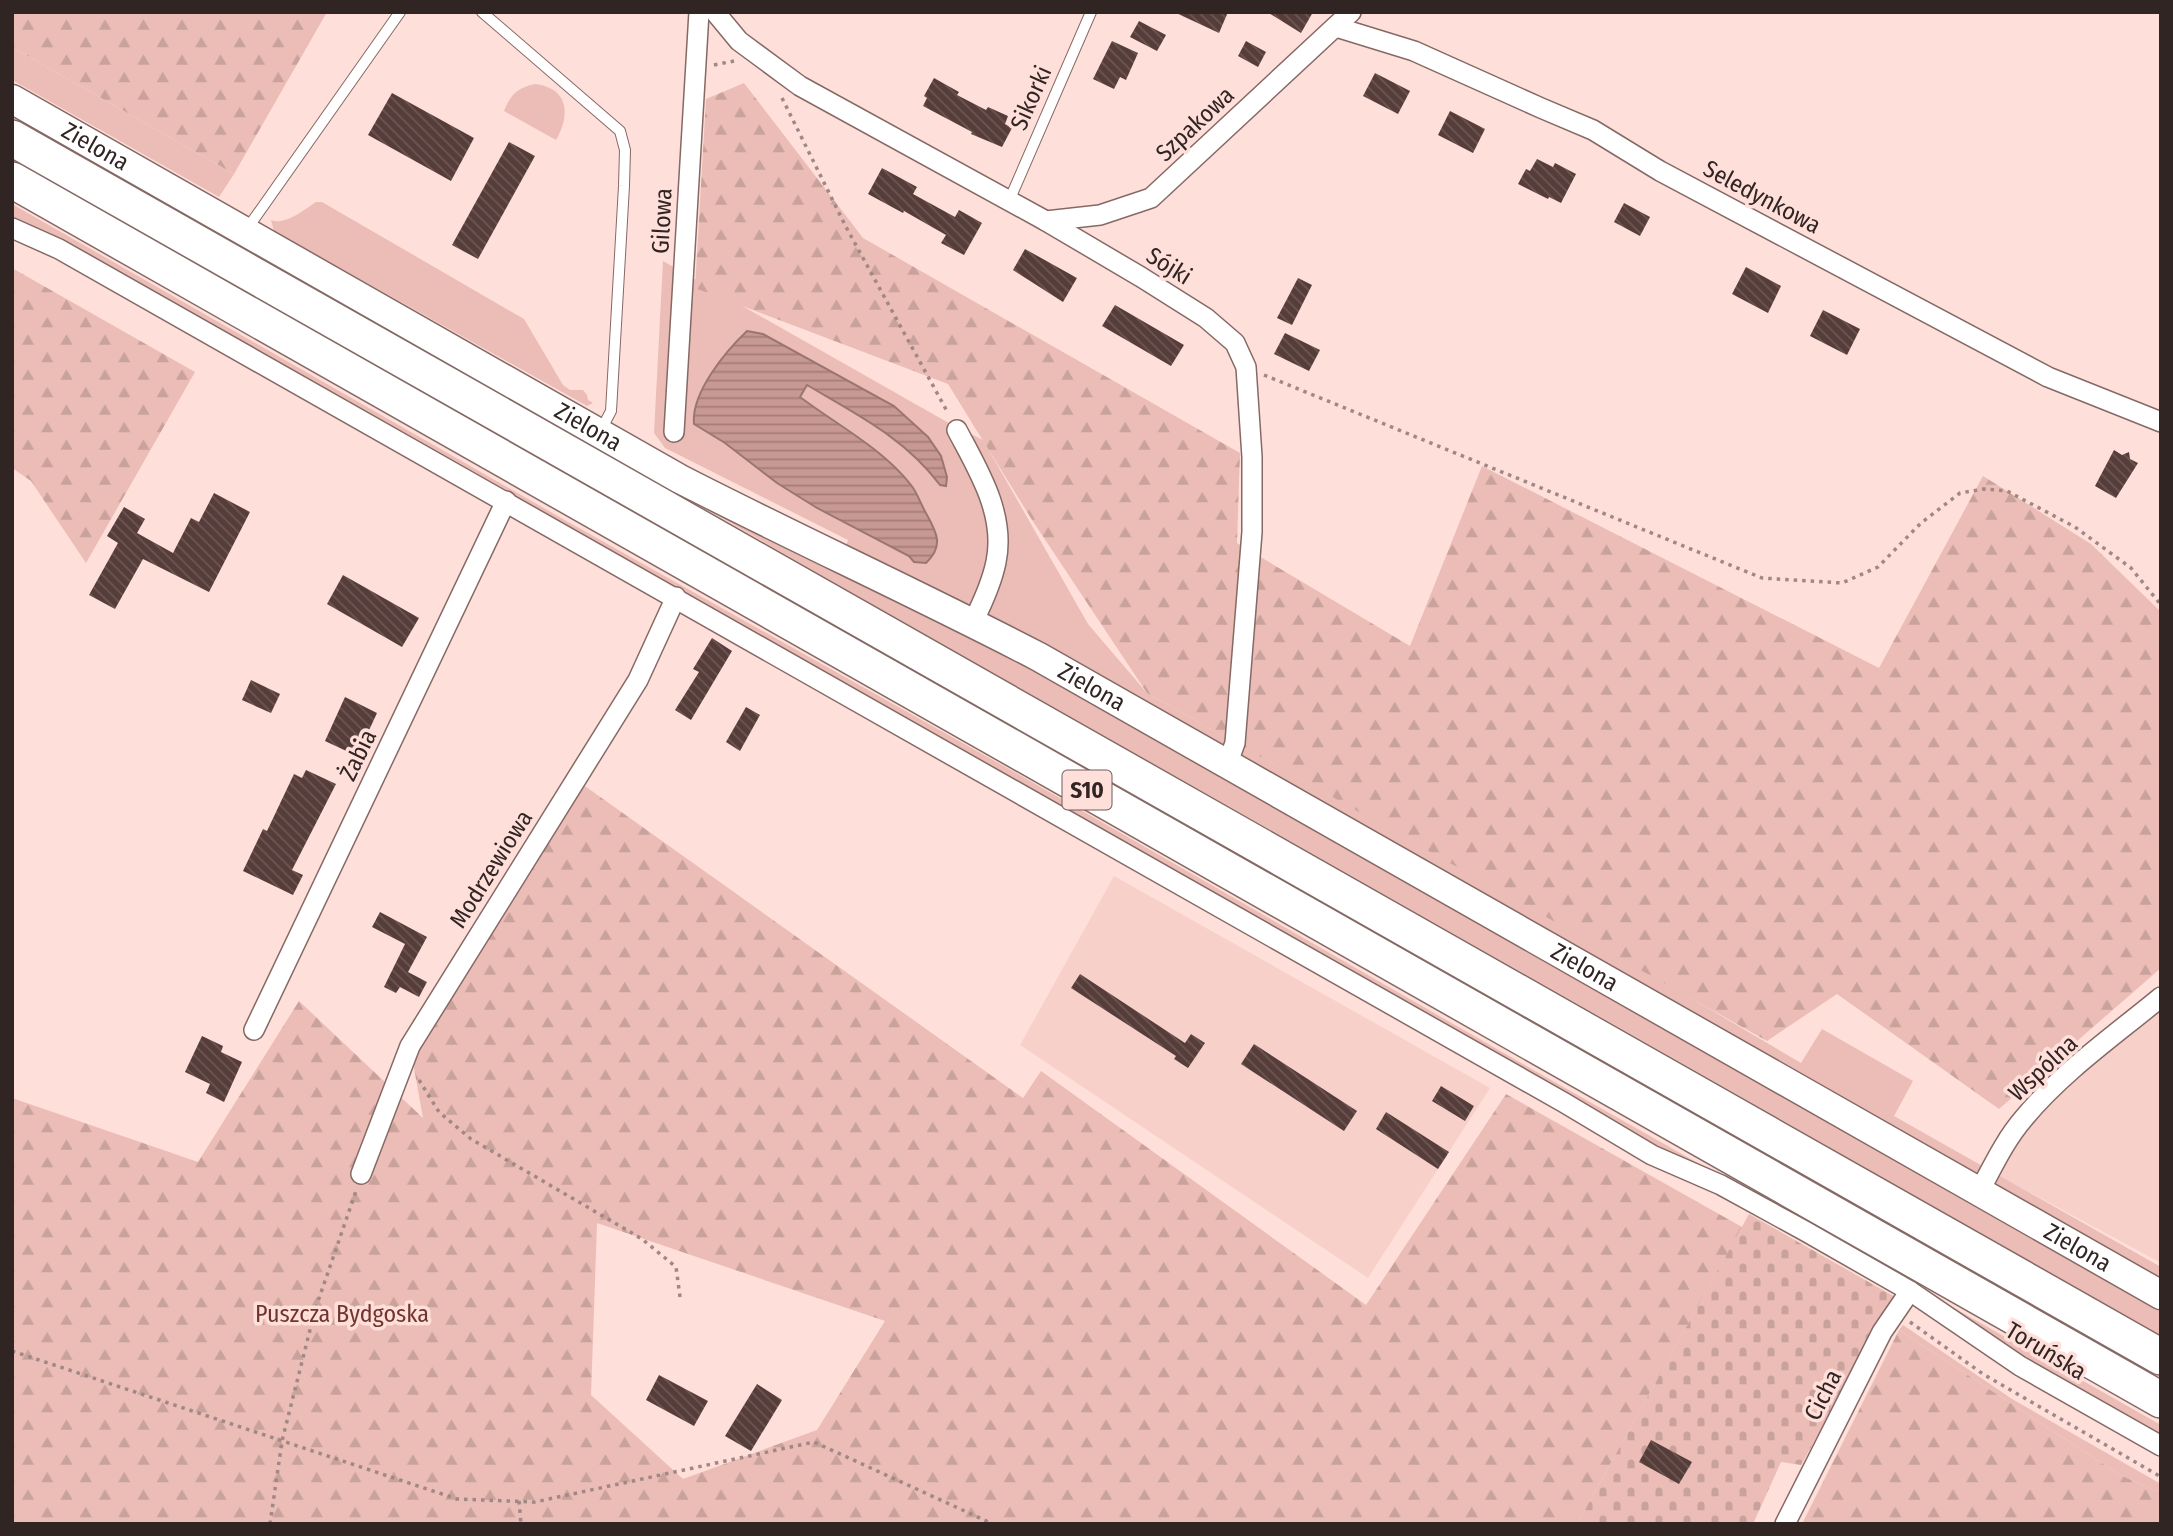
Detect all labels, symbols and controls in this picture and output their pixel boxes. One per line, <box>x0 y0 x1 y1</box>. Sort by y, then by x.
street label: Sikorki <box>1005 62 1057 134</box>
street label: Szpakowa <box>1150 81 1240 167</box>
street label: Zielona <box>57 116 134 177</box>
street label: Seledynkowa <box>1699 154 1825 240</box>
street label: Gilowa <box>646 187 678 255</box>
street label: Sójki <box>1141 241 1197 291</box>
street label: Zielona <box>550 397 627 457</box>
street label: Zielona <box>1053 657 1130 717</box>
street label: Żabia <box>334 725 382 785</box>
road number: S10 <box>1062 770 1112 810</box>
street label: Modrzewiowa <box>444 805 538 933</box>
street label: Zielona <box>1546 937 1623 997</box>
street label: Wspólna <box>2003 1029 2083 1107</box>
street label: Zielona <box>2039 1217 2116 1278</box>
park label: Puszcza Bydgoska <box>255 1300 429 1328</box>
street label: Toruńska <box>2001 1316 2091 1386</box>
street label: Cicha <box>1799 1365 1847 1425</box>

